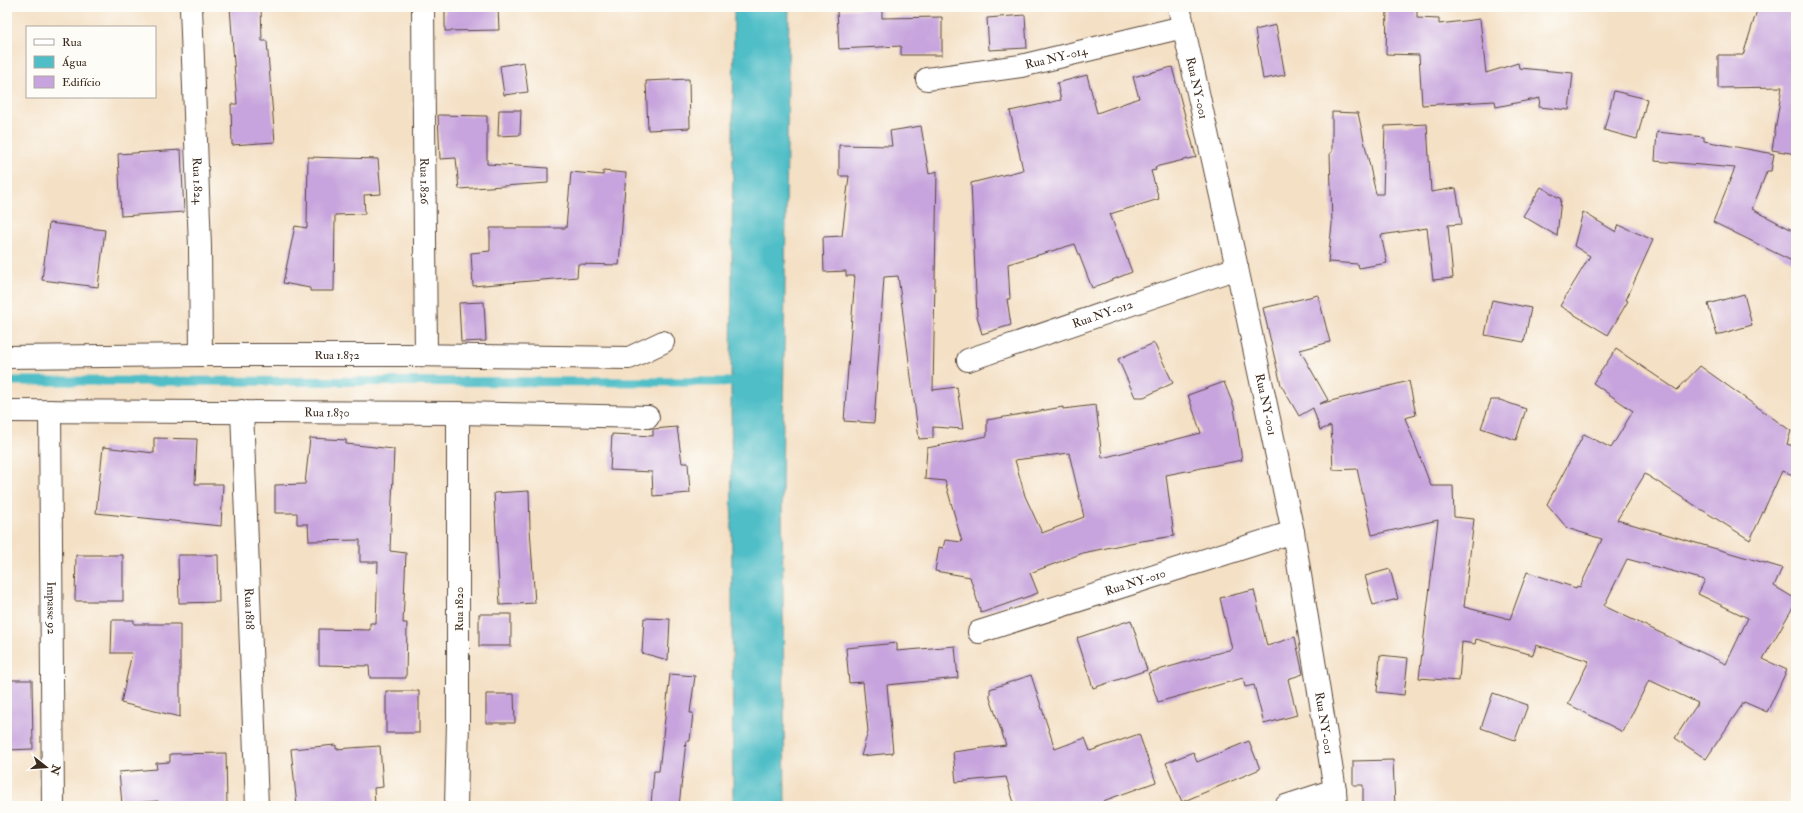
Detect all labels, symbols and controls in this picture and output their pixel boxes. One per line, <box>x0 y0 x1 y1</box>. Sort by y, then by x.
legend <box>26 26 156 98</box>
text: Rua <box>62 35 83 50</box>
street label: Rua NY-014 <box>1024 43 1089 73</box>
text: Água <box>61 55 88 70</box>
street label: Rua NY-001 <box>1182 56 1211 120</box>
text: Edifício <box>62 75 101 90</box>
street label: Rua 1.824 <box>189 157 205 205</box>
street label: Rua 1.826 <box>416 158 432 205</box>
street label: Rua NY-012 <box>1070 297 1135 332</box>
street label: Rua 1.832 <box>314 348 360 363</box>
street label: Rua NY-001 <box>1252 372 1279 437</box>
street label: Rua 1.830 <box>304 405 350 421</box>
street label: Rua NY-010 <box>1103 566 1168 599</box>
street label: Impasse 92 <box>43 581 59 635</box>
street label: Rua 1820 <box>452 587 467 631</box>
street label: Rua 1818 <box>241 588 257 631</box>
street label: Rua NY-001 <box>1311 691 1336 756</box>
north arrow <box>26 747 66 787</box>
text: N <box>47 762 63 777</box>

